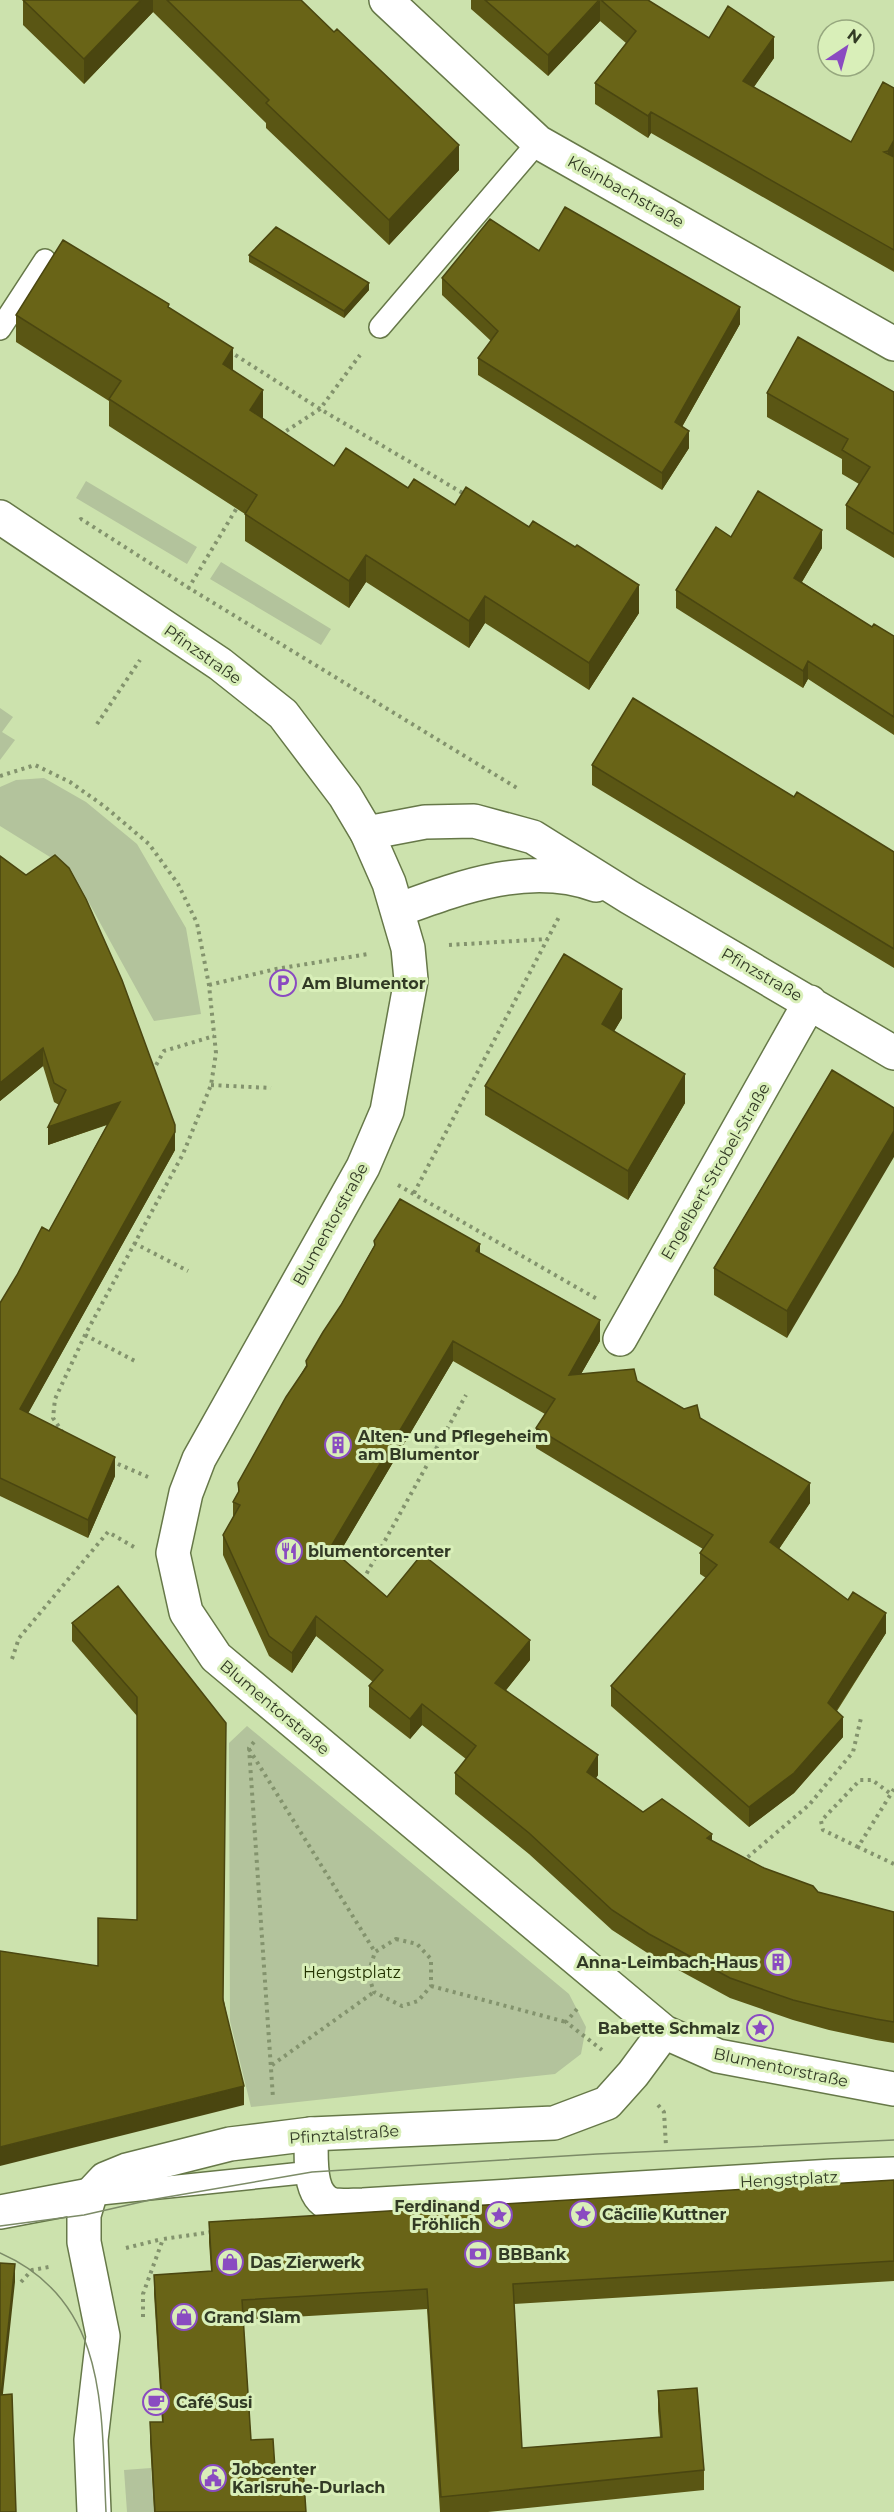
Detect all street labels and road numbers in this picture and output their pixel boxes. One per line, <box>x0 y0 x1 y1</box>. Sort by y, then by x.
street label: Kleinbachstraße <box>564 152 687 231</box>
street label: Pfinzstraße <box>160 621 245 688</box>
street label: Pfinzstraße <box>718 944 806 1005</box>
street label: Engelbert-Strobel-Straße <box>657 1080 774 1263</box>
street label: Blumentorstraße <box>289 1160 372 1289</box>
street label: Blumentorstraße <box>216 1656 333 1759</box>
street label: Blumentorstraße <box>712 2044 850 2091</box>
street label: Pfinztalstraße <box>288 2121 400 2148</box>
street label: Hengstplatz <box>740 2167 838 2192</box>

